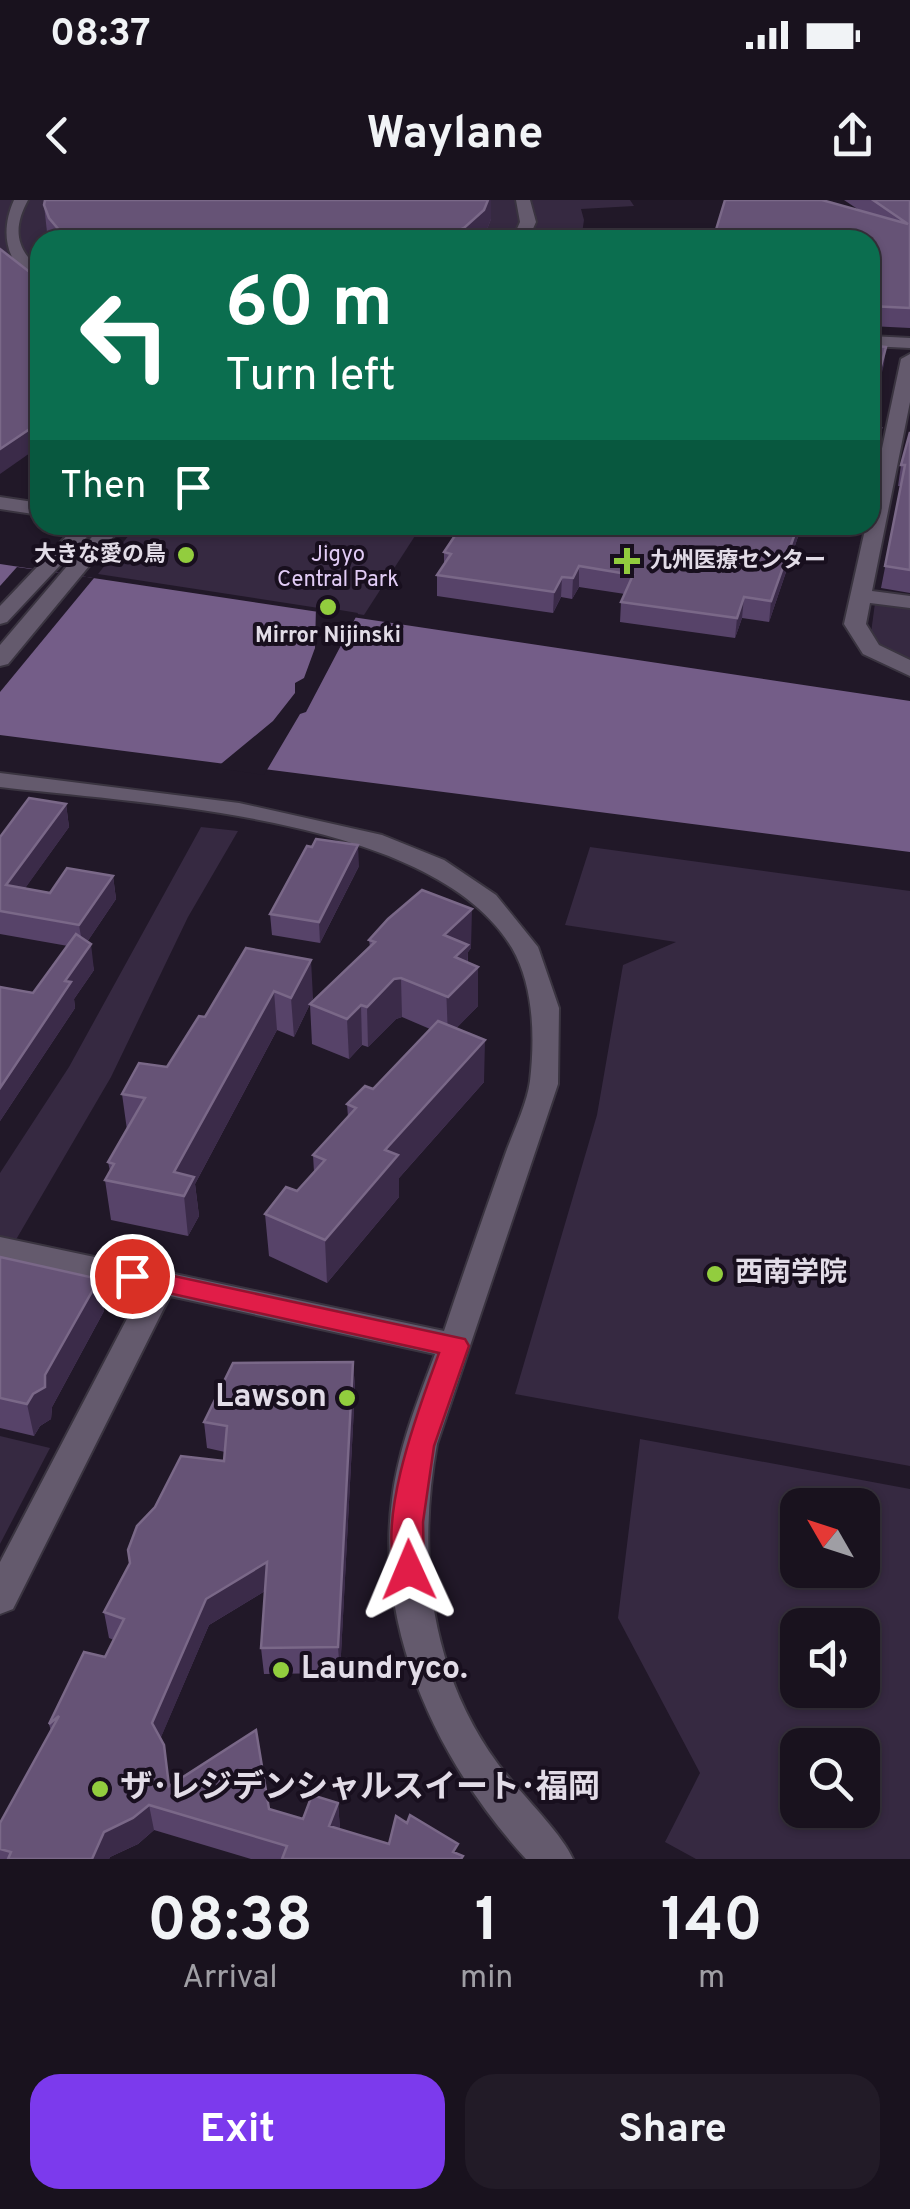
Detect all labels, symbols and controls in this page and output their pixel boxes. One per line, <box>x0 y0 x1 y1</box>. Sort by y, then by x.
text: 08:37 <box>50 11 151 60</box>
text: Waylane <box>367 107 543 164</box>
icon: back <box>30 108 85 163</box>
icon: share <box>825 108 880 163</box>
text: 60 m <box>225 262 393 351</box>
icon: left <box>60 270 190 400</box>
text: Turn left <box>225 349 396 406</box>
icon: arrive <box>166 460 221 515</box>
text: Then <box>60 463 146 512</box>
place label: 大きな愛の鳥 <box>34 542 166 569</box>
park label: Jigyo Central Park <box>277 542 399 594</box>
marker: 大きな愛の鳥 <box>175 544 197 566</box>
marker: 九州医療センター <box>614 548 640 574</box>
place label: 九州医療センター <box>650 548 826 575</box>
marker: Mirror Nijinski <box>317 596 339 618</box>
place label: Mirror Nijinski <box>255 623 401 650</box>
pin <box>90 1234 175 1319</box>
icon: arrive <box>105 1249 160 1304</box>
place label: 西南学院 <box>735 1256 847 1292</box>
marker: 西南学院 <box>704 1263 726 1285</box>
place label: Lawson <box>215 1378 327 1418</box>
marker: Lawson <box>336 1387 358 1409</box>
north arrow <box>780 1488 880 1588</box>
map controls <box>780 1488 880 1828</box>
position arrow <box>357 1518 461 1622</box>
button: sound <box>780 1608 880 1708</box>
place label: Laundryco. <box>301 1650 468 1690</box>
marker: Laundryco. <box>270 1659 292 1681</box>
button: search <box>780 1728 880 1828</box>
place label: ザ･レジデンシャルスイート･福岡 <box>120 1769 600 1809</box>
marker: ザ･レジデンシャルスイート･福岡 <box>89 1778 111 1800</box>
text: 08:38 <box>147 1886 313 1962</box>
text: 1 <box>475 1886 499 1962</box>
text: 140 <box>661 1886 763 1962</box>
text: Arrival <box>182 1959 278 1999</box>
text: min <box>460 1959 513 1999</box>
text: m <box>698 1959 725 1999</box>
button: Exit <box>30 2074 445 2189</box>
button: Share <box>465 2074 880 2189</box>

